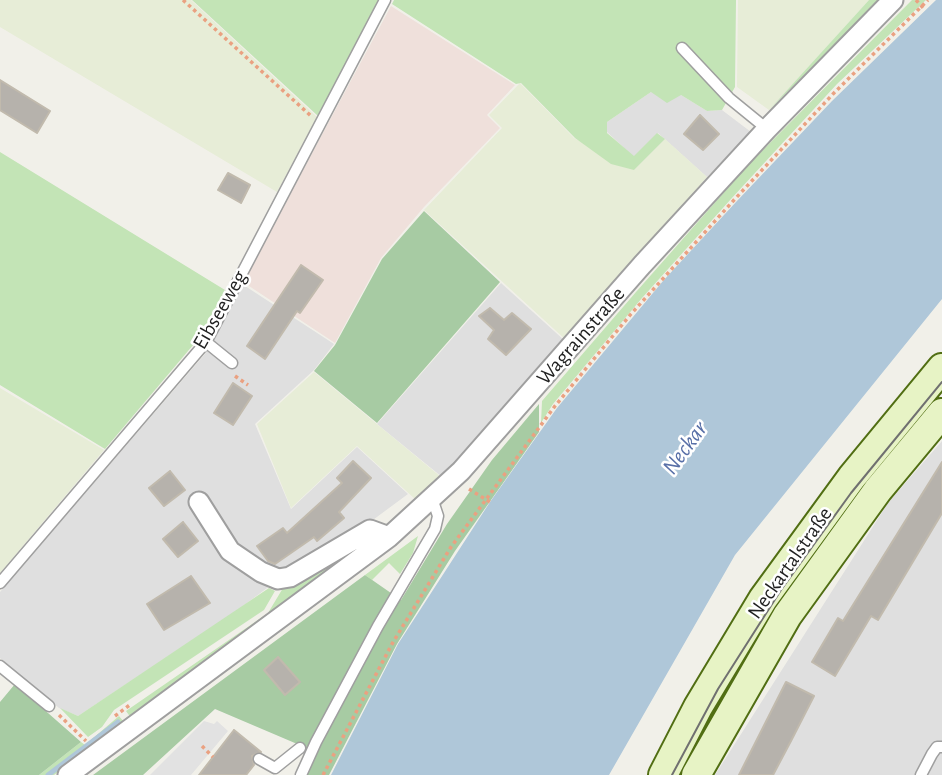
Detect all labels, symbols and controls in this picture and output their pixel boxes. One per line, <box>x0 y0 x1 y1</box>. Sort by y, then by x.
street label: Eibseeweg <box>187 266 253 354</box>
street label: Wagrainstraße <box>532 282 630 390</box>
water label: Neckar <box>656 416 714 480</box>
street label: Neckartalstraße <box>742 502 838 624</box>

